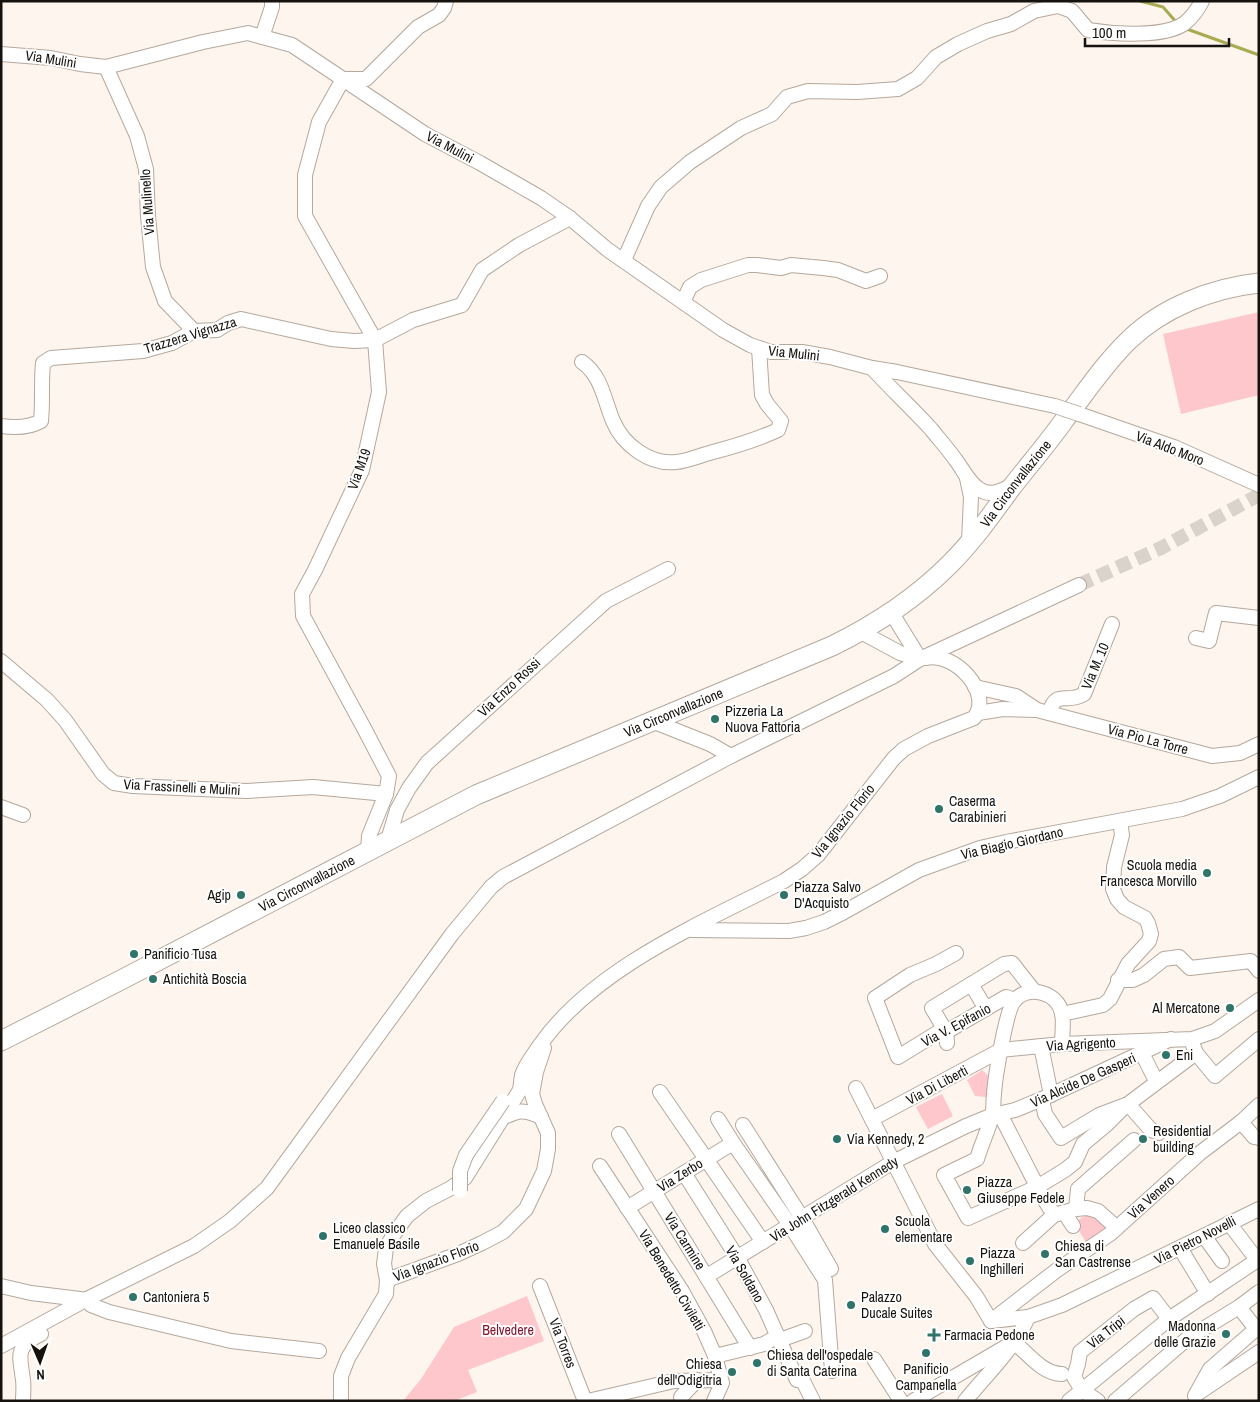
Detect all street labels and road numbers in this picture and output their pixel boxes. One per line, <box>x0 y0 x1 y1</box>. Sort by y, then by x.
street label: Via Mulini <box>24 46 78 72</box>
street label: Via Mulini <box>423 127 477 167</box>
street label: Via Mulinello <box>136 168 158 236</box>
street label: Trazzera Vignazza <box>142 312 239 358</box>
street label: Via Mulini <box>767 341 821 365</box>
street label: Via Aldo Moro <box>1133 427 1207 469</box>
street label: Via Circonvallazione <box>976 436 1055 531</box>
street label: Via M19 <box>343 446 375 492</box>
street label: Via M. 10 <box>1077 640 1113 692</box>
street label: Via Enzo Rossi <box>474 654 544 720</box>
street label: Via Circonvallazione <box>621 684 726 741</box>
street label: Via Pio La Torre <box>1106 720 1190 758</box>
street label: Via Frassinelli e Mulini <box>123 775 241 799</box>
street label: Via Ignazio Florio <box>808 780 878 862</box>
street label: Via Biagio Giordano <box>959 822 1065 864</box>
street label: Via Circonvallazione <box>256 851 358 916</box>
street label: Via V. Epifanio <box>918 999 994 1051</box>
street label: Via Agrigento <box>1046 1033 1116 1055</box>
street label: Via Alcide De Gasperi <box>1028 1049 1138 1111</box>
street label: Via Di Liberti <box>903 1061 971 1109</box>
street label: Via John Fitzgerald Kennedy <box>767 1152 902 1246</box>
street label: Via Zerbo <box>654 1154 706 1196</box>
street label: Via Venero <box>1124 1171 1178 1223</box>
street label: Via Carmine <box>660 1209 710 1273</box>
street label: Via Pietro Novelli <box>1151 1212 1239 1268</box>
street label: Via Benedetto Civiletti <box>635 1226 709 1334</box>
street label: Via Ignazio Florio <box>391 1236 481 1286</box>
street label: Via Soldano <box>722 1242 768 1306</box>
street label: Via Tripi <box>1083 1312 1129 1352</box>
street label: Via Torres <box>545 1316 581 1371</box>

